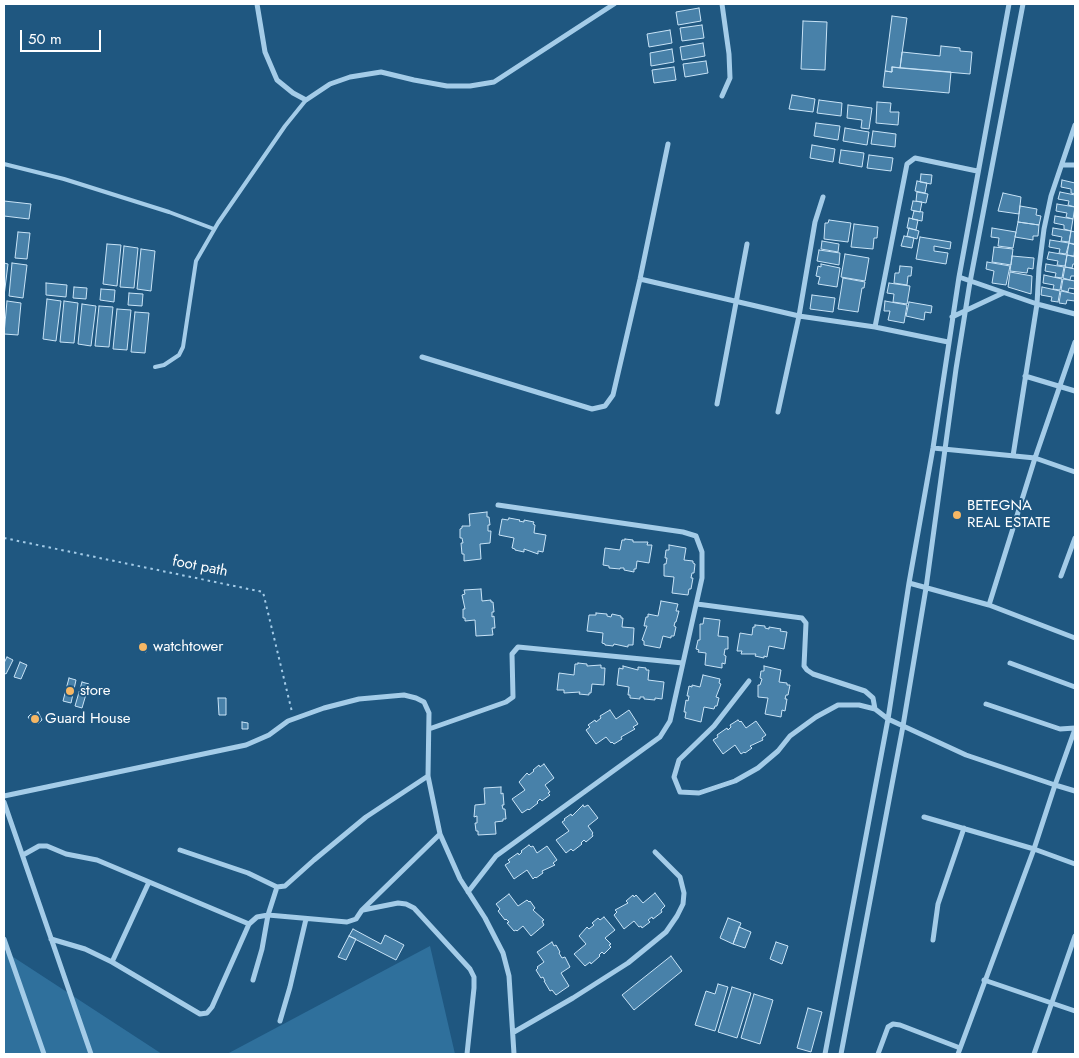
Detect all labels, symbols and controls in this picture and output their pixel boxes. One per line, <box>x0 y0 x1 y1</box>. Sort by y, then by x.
scale bar <box>22 20 104 52</box>
text: 50 m <box>28 28 62 50</box>
place label: BETEGNA REAL ESTATE <box>967 497 1051 532</box>
marker: BETEGNA REAL ESTATE <box>951 509 963 521</box>
street label: foot path <box>171 553 229 581</box>
place label: watchtower <box>153 638 223 656</box>
marker: watchtower <box>137 641 149 653</box>
place label: store <box>80 682 110 700</box>
marker: store <box>64 685 76 697</box>
place label: Guard House <box>45 710 130 728</box>
marker: Guard House <box>29 713 41 725</box>

